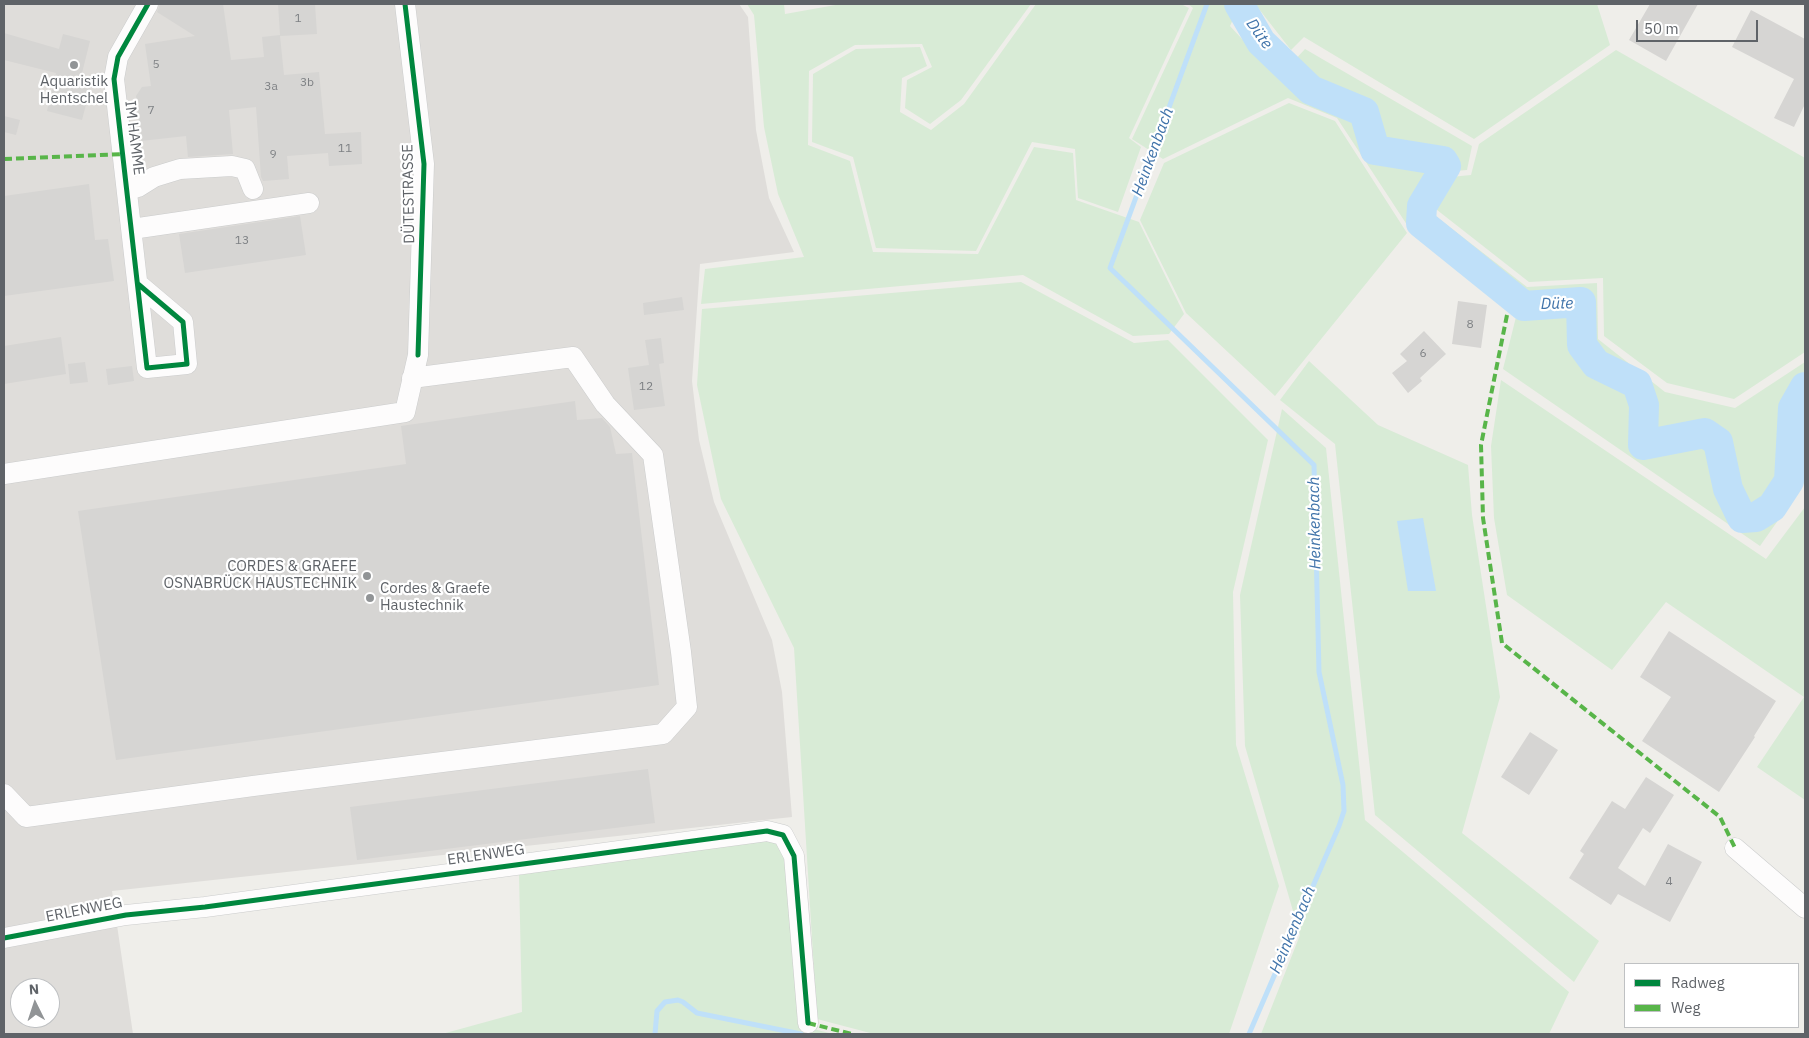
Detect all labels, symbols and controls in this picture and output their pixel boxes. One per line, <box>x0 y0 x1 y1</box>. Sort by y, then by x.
scale bar <box>1639 10 1762 42</box>
house number: 1 <box>294 12 302 26</box>
water label: Düte <box>1242 15 1276 53</box>
text: 50 m <box>1644 19 1679 38</box>
house number: 5 <box>152 58 160 72</box>
marker: Aquaristik Hentschel <box>68 59 80 71</box>
place label: Aquaristik Hentschel <box>40 73 108 108</box>
house number: 3b <box>300 76 314 90</box>
house number: 3a <box>264 80 278 94</box>
street label: IM HAMME <box>120 100 148 176</box>
house number: 7 <box>147 104 155 118</box>
water label: Heinkenbach <box>1128 105 1178 199</box>
house number: 11 <box>338 142 352 156</box>
street label: DÜTESTRASSE <box>399 144 419 244</box>
house number: 9 <box>269 148 277 162</box>
house number: 13 <box>235 234 249 248</box>
water label: Düte <box>1541 294 1573 314</box>
house number: 8 <box>1466 318 1474 332</box>
house number: 6 <box>1419 347 1427 361</box>
house number: 12 <box>639 380 653 394</box>
water label: Heinkenbach <box>1305 476 1325 570</box>
place label: CORDES & GRAEFE OSNABRÜCK HAUSTECHNIK <box>164 558 357 593</box>
marker: CORDES & GRAEFE OSNABRÜCK HAUSTECHNIK <box>361 570 373 582</box>
place label: Cordes & Graefe Haustechnik <box>380 580 490 615</box>
marker: Cordes & Graefe Haustechnik <box>364 592 376 604</box>
street label: ERLENWEG <box>446 841 526 869</box>
house number: 4 <box>1665 875 1673 889</box>
water label: Heinkenbach <box>1266 883 1320 977</box>
street label: ERLENWEG <box>44 894 124 926</box>
legend <box>1624 963 1799 1028</box>
text: Radweg <box>1671 973 1725 992</box>
north arrow <box>10 978 60 1028</box>
text: N <box>28 980 40 998</box>
text: Weg <box>1671 998 1700 1017</box>

